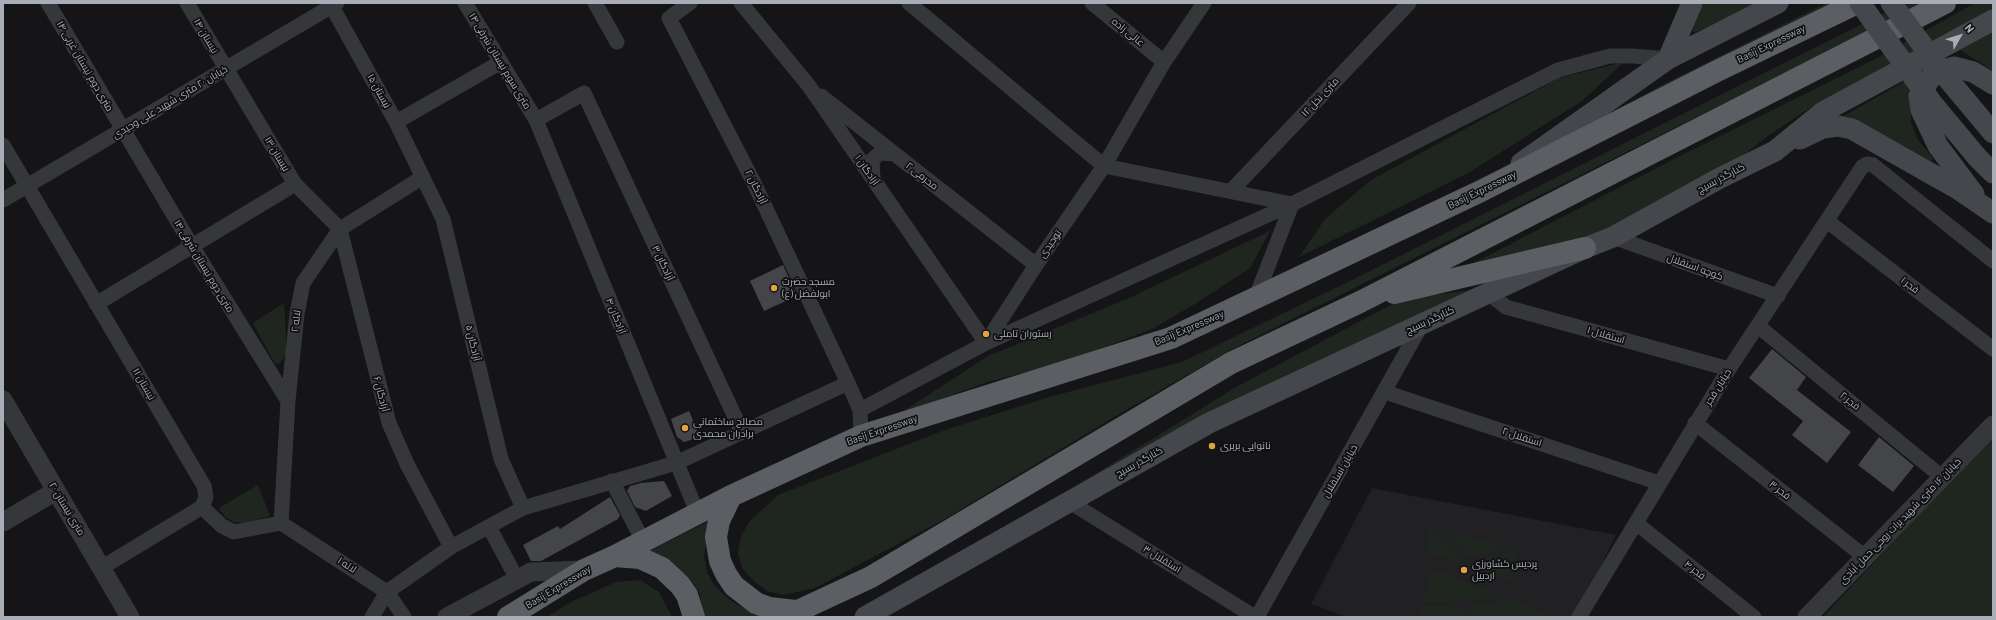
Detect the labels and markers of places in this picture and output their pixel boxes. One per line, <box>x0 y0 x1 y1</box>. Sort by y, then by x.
place label: مسجد حضرت ابولفضل (ع) <box>782 276 835 300</box>
marker: مسجد حضرت ابولفضل (ع) <box>769 283 779 293</box>
place label: رستوران تاملی <box>994 328 1052 340</box>
marker: رستوران تاملی <box>981 329 991 339</box>
place label: مصالح ساختمانی برادران محمدی <box>693 416 763 440</box>
marker: مصالح ساختمانی برادران محمدی <box>680 423 690 433</box>
place label: نانوایی بربری <box>1220 440 1271 452</box>
marker: نانوایی بربری <box>1207 441 1217 451</box>
place label: پردیس کشاورزی اردبیل <box>1472 558 1537 582</box>
marker: پردیس کشاورزی اردبیل <box>1459 565 1469 575</box>

